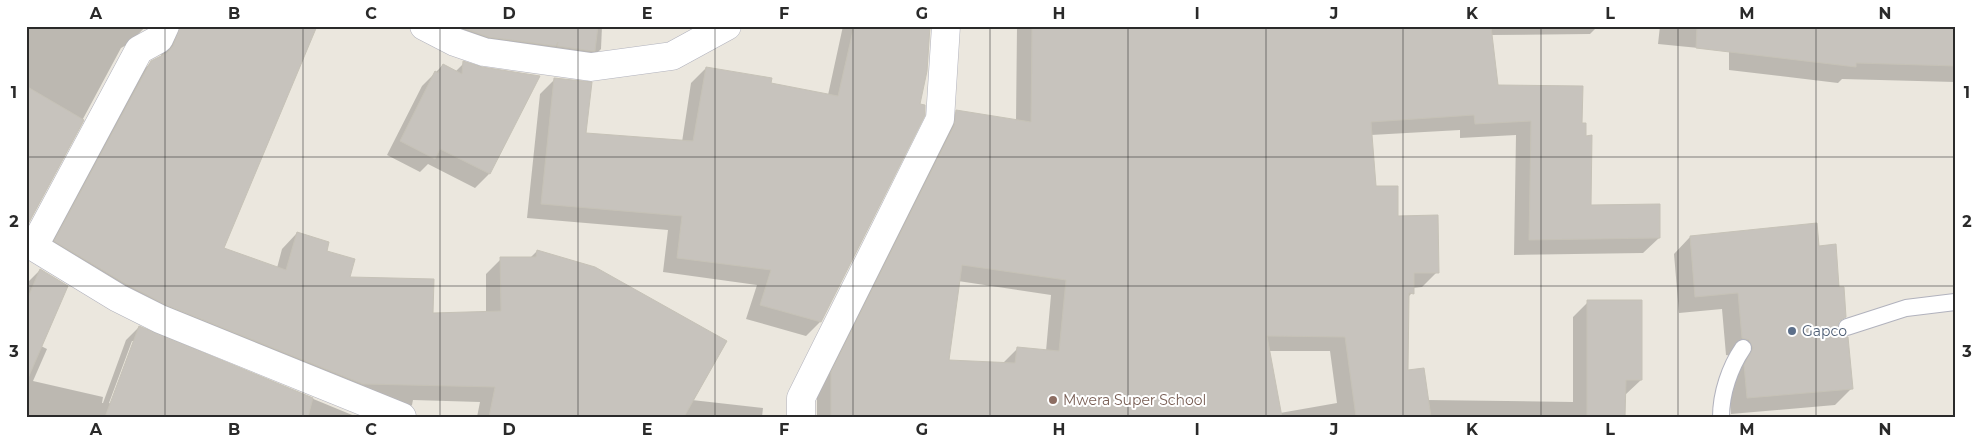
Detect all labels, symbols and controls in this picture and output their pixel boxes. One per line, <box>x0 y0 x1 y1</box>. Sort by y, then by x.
text: A <box>89 4 103 23</box>
text: B <box>228 4 240 23</box>
text: C <box>365 4 377 23</box>
text: D <box>502 4 516 23</box>
text: E <box>642 4 652 23</box>
text: F <box>779 4 789 23</box>
text: G <box>916 4 928 23</box>
text: H <box>1053 4 1065 23</box>
text: I <box>1194 4 1200 23</box>
text: J <box>1329 4 1338 23</box>
text: K <box>1466 4 1479 23</box>
text: L <box>1605 4 1615 23</box>
text: M <box>1739 4 1755 23</box>
text: N <box>1879 4 1891 23</box>
text: 1 <box>11 83 17 102</box>
text: 1 <box>1964 83 1970 102</box>
text: 2 <box>9 212 19 231</box>
text: 2 <box>1962 212 1972 231</box>
place label: Gapco <box>1802 322 1847 340</box>
marker: Gapco <box>1786 325 1798 337</box>
text: 3 <box>8 342 19 361</box>
text: 3 <box>1961 342 1972 361</box>
place label: Mwera Super School <box>1063 391 1206 409</box>
marker: Mwera Super School <box>1047 394 1059 406</box>
text: A <box>89 420 103 439</box>
text: B <box>228 420 240 439</box>
text: C <box>365 420 377 439</box>
text: D <box>502 420 516 439</box>
text: E <box>642 420 652 439</box>
text: F <box>779 420 789 439</box>
text: G <box>916 420 928 439</box>
text: H <box>1053 420 1065 439</box>
text: I <box>1194 420 1200 439</box>
text: J <box>1329 420 1338 439</box>
text: K <box>1466 420 1479 439</box>
text: L <box>1605 420 1615 439</box>
text: M <box>1739 420 1755 439</box>
text: N <box>1879 420 1891 439</box>

